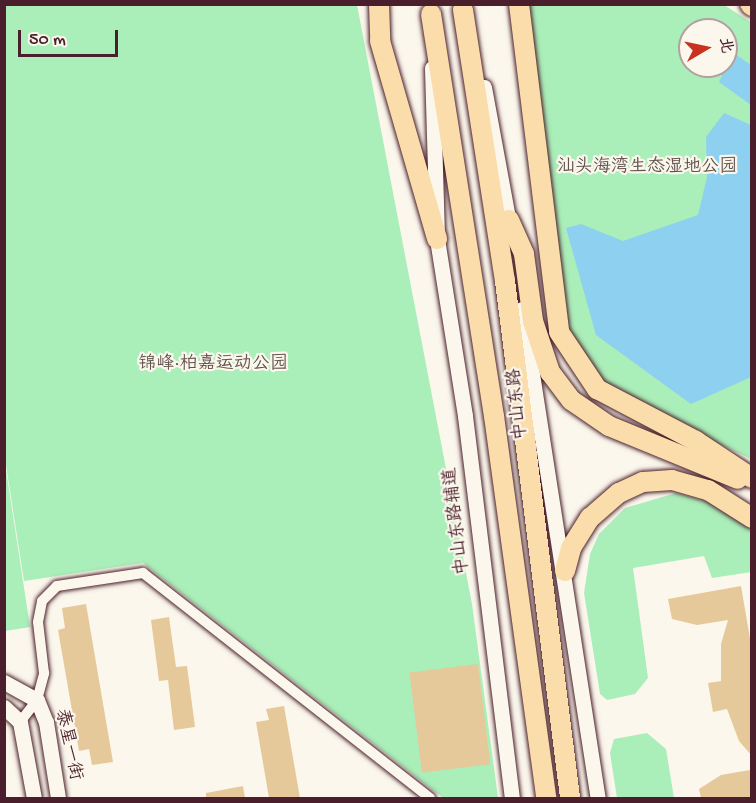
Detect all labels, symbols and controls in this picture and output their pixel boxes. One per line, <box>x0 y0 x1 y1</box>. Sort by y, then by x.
scale bar <box>21 18 122 56</box>
north arrow <box>678 18 738 78</box>
text: 50 m <box>29 30 66 51</box>
text: 北 <box>714 36 735 55</box>
park label: 汕头海湾生态湿地公园 <box>557 157 737 179</box>
park label: 锦峰·柏嘉运动公园 <box>138 354 288 376</box>
street label: 中山东路 <box>504 367 534 441</box>
street label: 中山东路辅道 <box>441 466 475 576</box>
street label: 泰星一街 <box>49 708 85 782</box>

